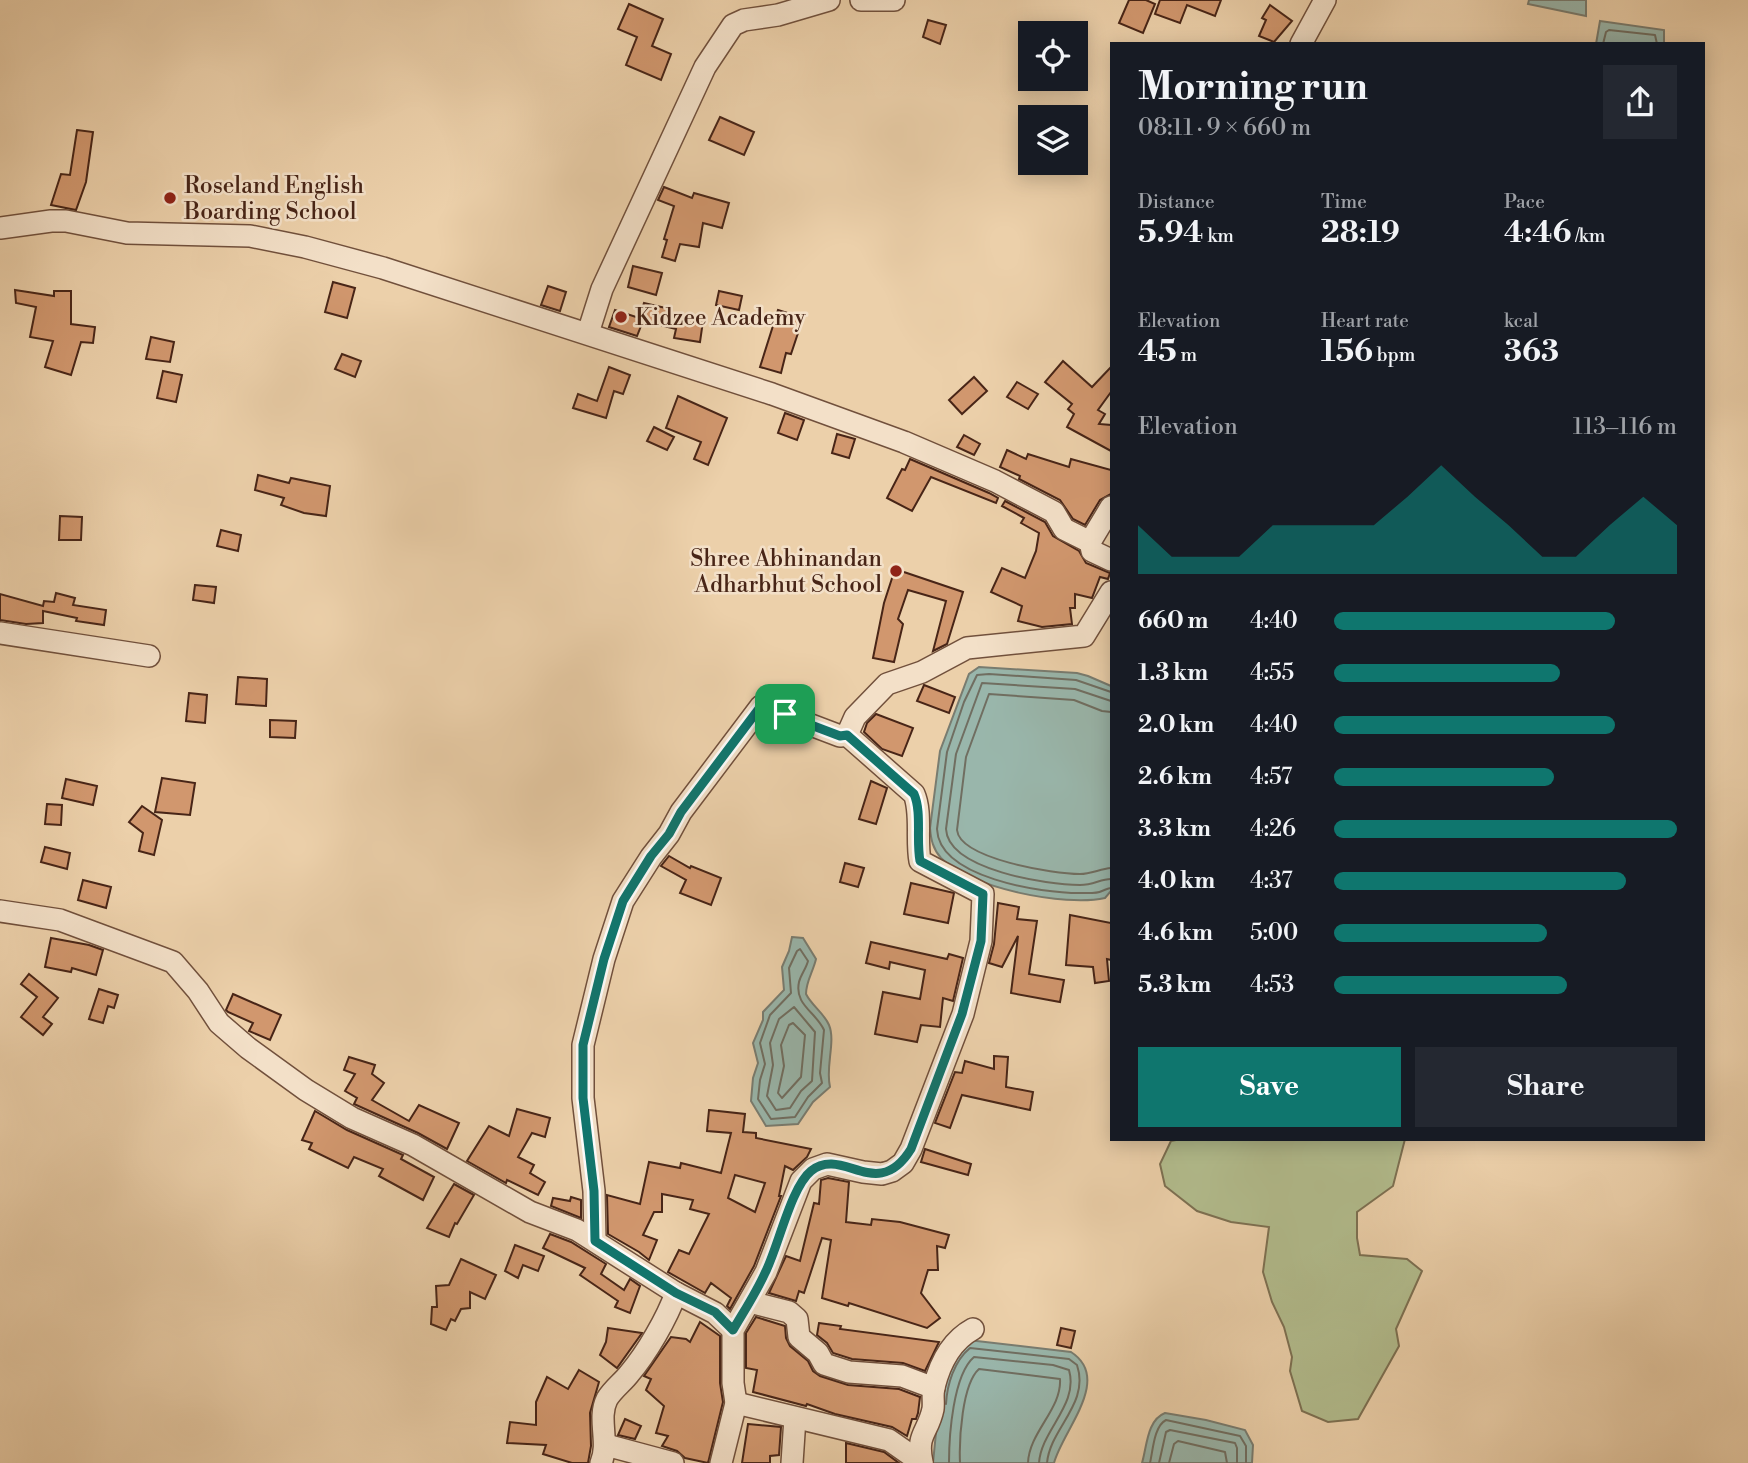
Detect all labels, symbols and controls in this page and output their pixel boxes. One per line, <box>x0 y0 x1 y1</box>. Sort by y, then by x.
map controls <box>1018 21 1088 175</box>
button: locate <box>1018 21 1088 91</box>
text: Morning run <box>1138 64 1368 111</box>
button: share <box>1603 65 1677 139</box>
button: layers <box>1018 105 1088 175</box>
text: 08:11 · 9 × 660 m <box>1138 114 1311 142</box>
place label: Roseland English Boarding School <box>183 172 364 226</box>
marker: Roseland English Boarding School <box>162 190 178 206</box>
text: Distance <box>1138 190 1215 214</box>
text: Time <box>1321 190 1367 214</box>
text: Pace <box>1504 190 1545 214</box>
text: 5.94 <box>1138 214 1203 252</box>
text: 28:19 <box>1321 214 1400 252</box>
text: 4:46 <box>1504 214 1571 252</box>
text: km <box>1203 224 1234 248</box>
text: /km <box>1571 224 1605 248</box>
place label: Kidzee Academy <box>635 304 806 332</box>
marker: Kidzee Academy <box>613 309 629 325</box>
text: Elevation <box>1138 309 1220 333</box>
text: Heart rate <box>1321 309 1409 333</box>
text: kcal <box>1504 309 1538 333</box>
text: 45 <box>1138 333 1177 371</box>
text: 156 <box>1321 333 1373 371</box>
text: 363 <box>1504 333 1559 371</box>
text: m <box>1177 343 1197 367</box>
text: bpm <box>1373 343 1415 367</box>
text: Elevation <box>1138 413 1238 441</box>
text: 113–116 m <box>1573 413 1677 441</box>
place label: Shree Abhinandan Adharbhut School <box>690 545 882 599</box>
marker: Shree Abhinandan Adharbhut School <box>888 563 904 579</box>
text: 660 m <box>1138 607 1208 635</box>
text: 4:40 <box>1250 607 1298 635</box>
text: 1.3 km <box>1138 659 1208 687</box>
text: 4:55 <box>1250 659 1294 687</box>
pin <box>755 684 815 744</box>
icon: arrive <box>766 695 804 733</box>
text: 2.0 km <box>1138 711 1214 739</box>
text: 4:40 <box>1250 711 1298 739</box>
text: 2.6 km <box>1138 763 1212 791</box>
text: 4:57 <box>1250 763 1292 791</box>
text: 3.3 km <box>1138 815 1211 843</box>
text: 4:26 <box>1250 815 1296 843</box>
text: 4.0 km <box>1138 867 1215 895</box>
text: 4:37 <box>1250 867 1293 895</box>
text: 4.6 km <box>1138 919 1213 947</box>
text: 5:00 <box>1250 919 1298 947</box>
text: 5.3 km <box>1138 971 1211 999</box>
text: 4:53 <box>1250 971 1294 999</box>
button: Save <box>1138 1047 1401 1127</box>
button: Share <box>1415 1047 1677 1127</box>

